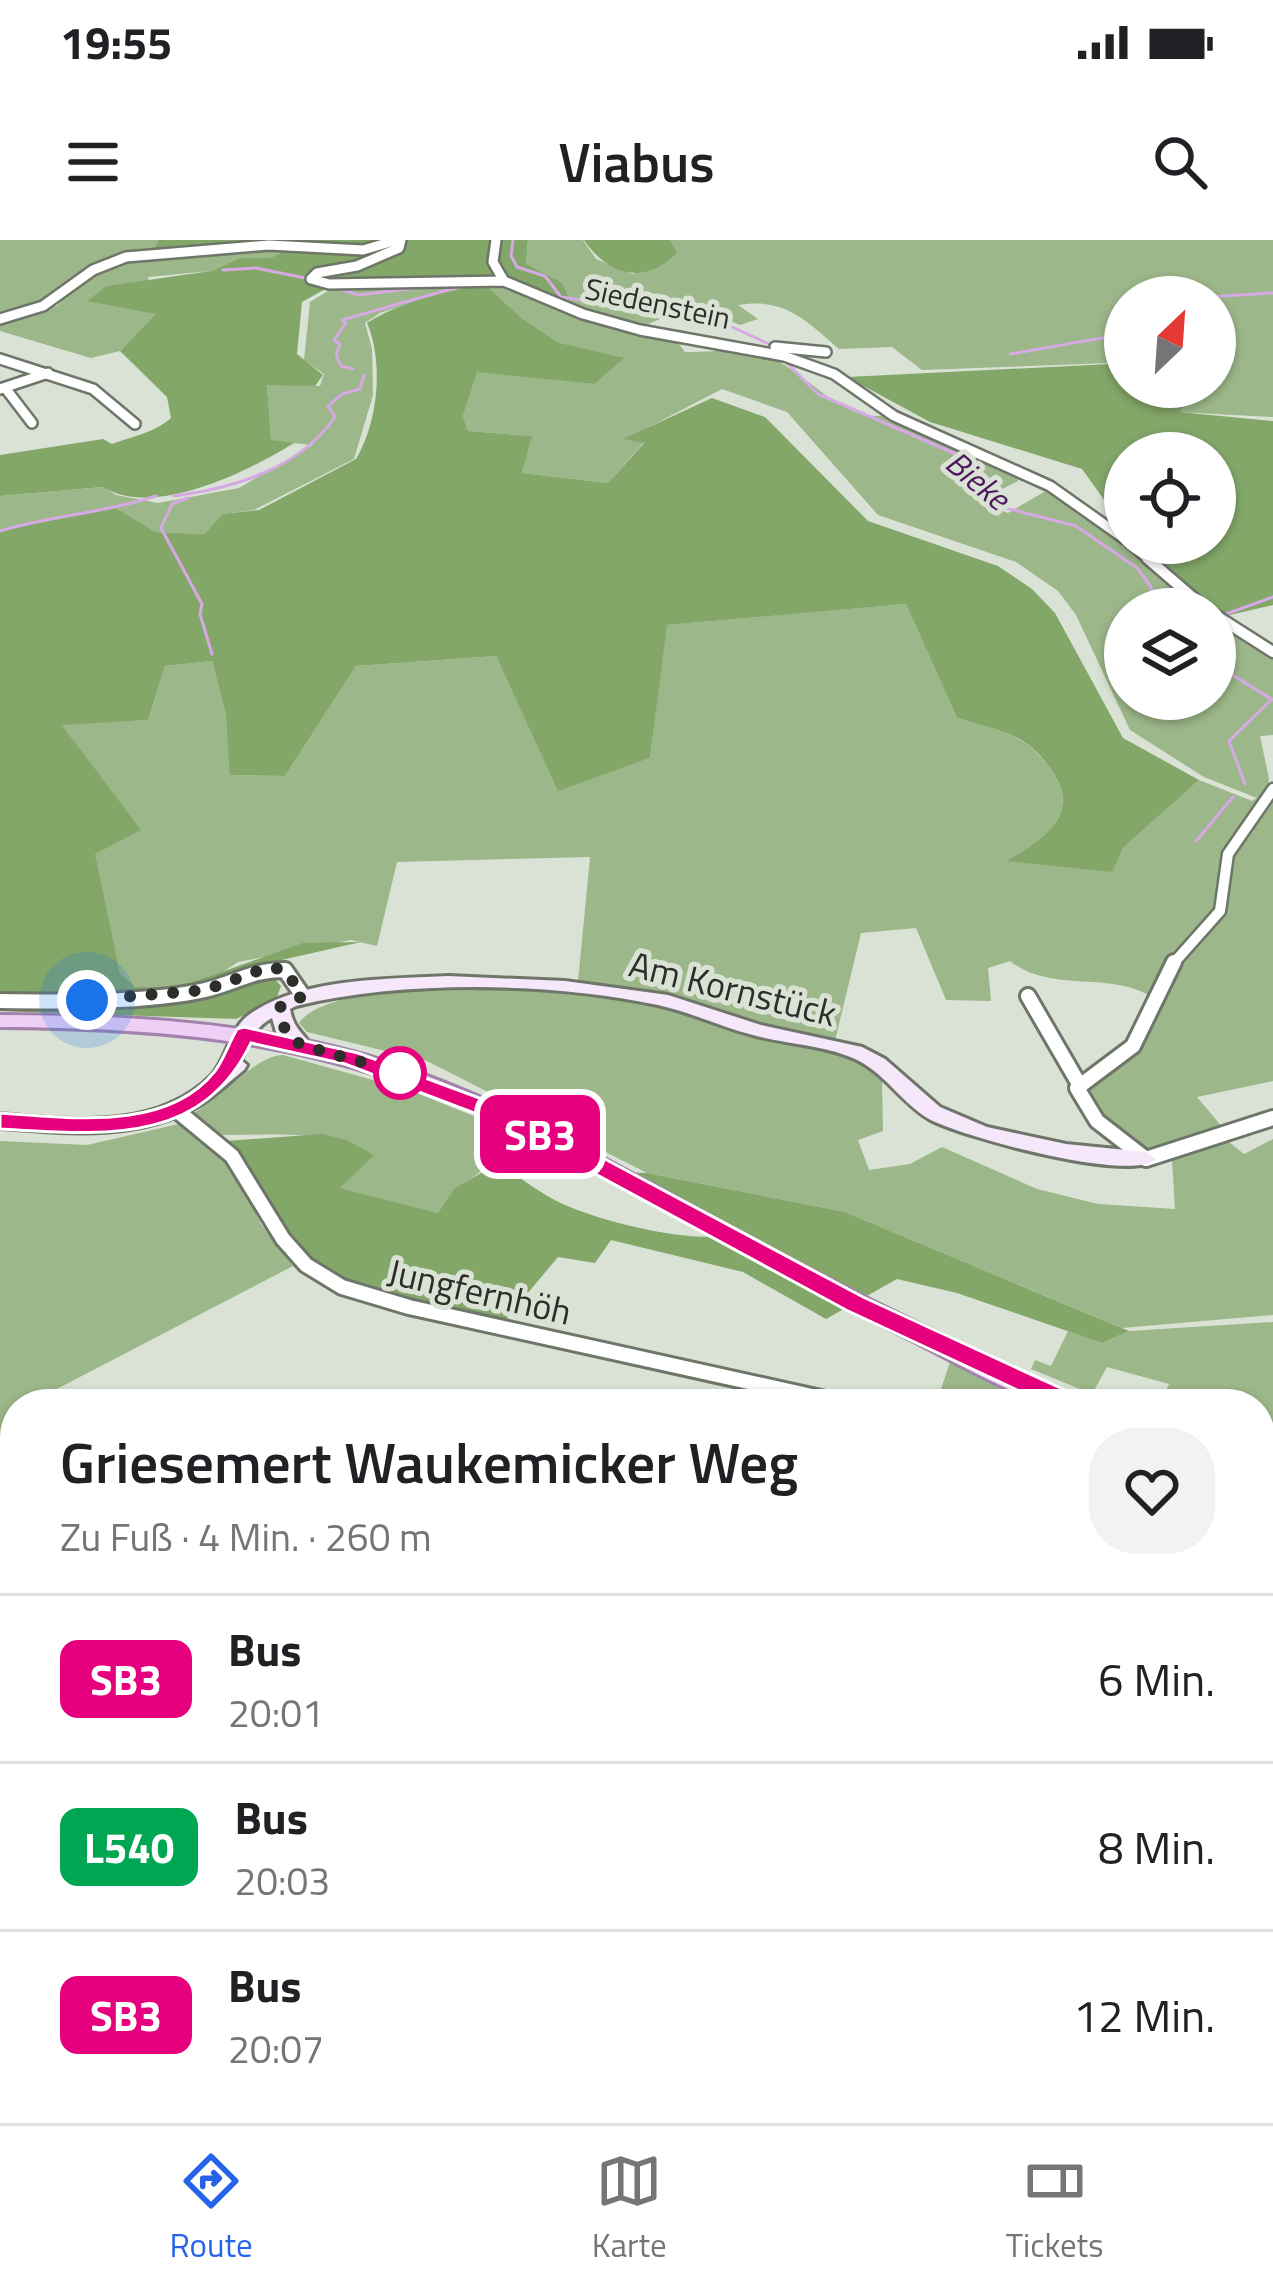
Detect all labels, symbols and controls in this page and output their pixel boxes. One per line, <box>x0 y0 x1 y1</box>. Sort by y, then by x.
text: 19:55 <box>60 8 172 76</box>
text: Viabus <box>558 121 715 203</box>
icon: menu <box>60 129 126 195</box>
icon: search <box>1147 129 1213 195</box>
street label: Siedenstein <box>581 265 735 341</box>
north arrow <box>1104 276 1236 408</box>
map controls <box>1104 276 1236 720</box>
button: locate <box>1104 432 1236 564</box>
water label: Bieke <box>935 438 1022 523</box>
button: layers <box>1104 588 1236 720</box>
street label: Am Kornstück <box>624 936 842 1040</box>
your location <box>57 970 117 1030</box>
unlabelled marker <box>375 1048 425 1098</box>
line badge: SB3 <box>471 1095 609 1173</box>
text: SB3 <box>504 1102 576 1166</box>
street label: Jungfernhöh <box>383 1243 577 1339</box>
text: Griesemert Waukemicker Weg <box>60 1418 798 1505</box>
button: heart <box>1089 1428 1215 1554</box>
text: Zu Fuß · 4 Min. · 260 m <box>60 1507 432 1566</box>
text: Bus <box>228 1615 302 1683</box>
text: 6 Min. <box>1098 1645 1215 1713</box>
text: SB3 <box>90 1647 162 1711</box>
text: 20:01 <box>228 1683 324 1742</box>
text: Bus <box>234 1783 308 1851</box>
text: 8 Min. <box>1098 1813 1215 1881</box>
text: L540 <box>84 1815 174 1879</box>
text: 20:03 <box>234 1851 330 1910</box>
text: Bus <box>228 1951 302 2019</box>
text: 12 Min. <box>1073 1981 1215 2049</box>
text: SB3 <box>90 1983 162 2047</box>
text: 20:07 <box>228 2019 324 2078</box>
tab: Route <box>169 2148 253 2270</box>
tab: Karte <box>592 2148 667 2270</box>
tab: Tickets <box>1006 2148 1104 2270</box>

